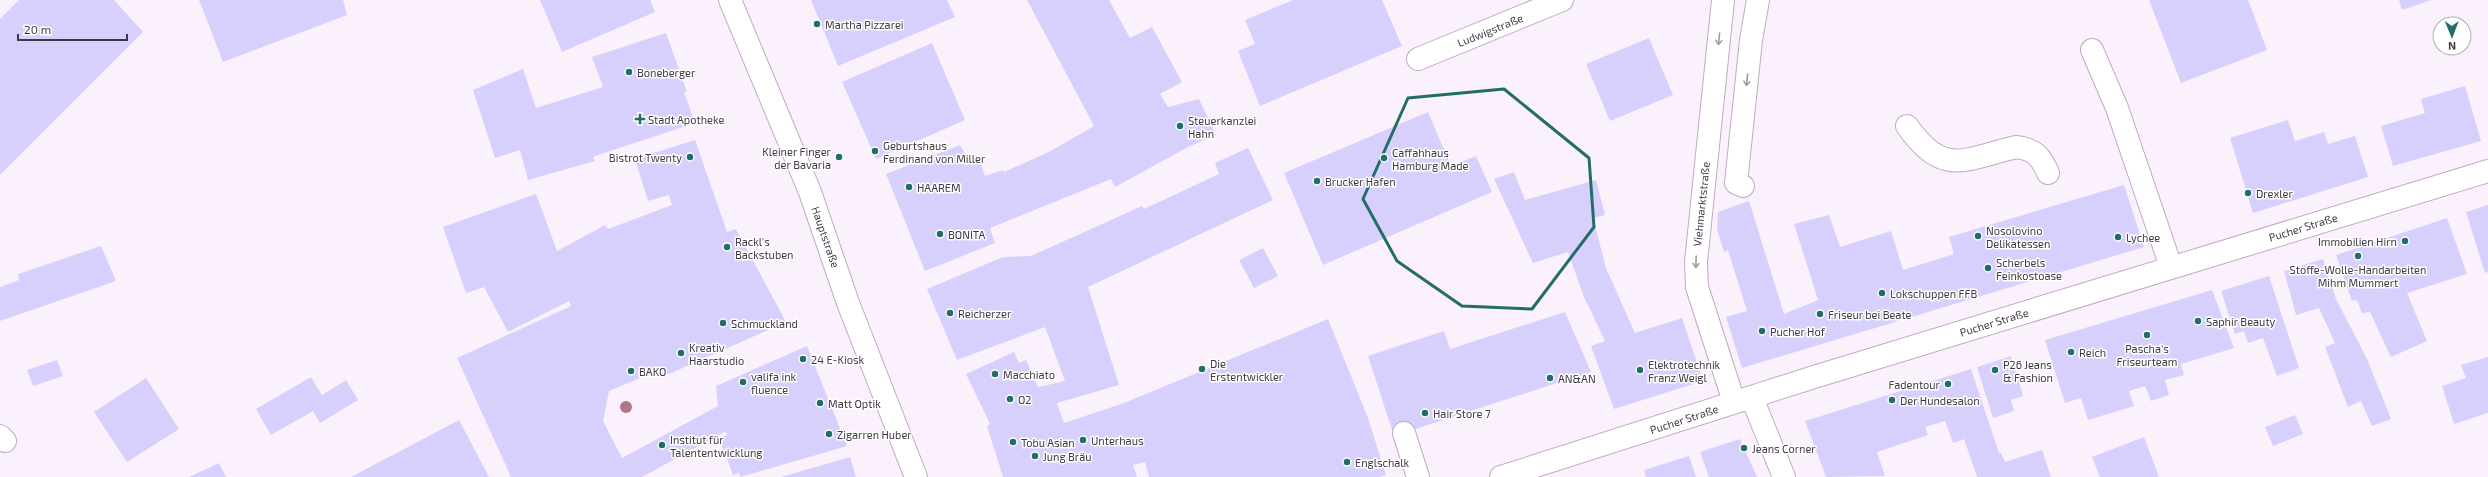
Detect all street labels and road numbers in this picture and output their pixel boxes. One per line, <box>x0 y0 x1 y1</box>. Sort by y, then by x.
street label: Ludwigstraße <box>1455 11 1525 49</box>
street label: Viehmarktstraße <box>1690 161 1712 247</box>
street label: Hauptstraße <box>809 205 843 269</box>
street label: Pucher Straße <box>2267 210 2339 244</box>
street label: Pucher Straße <box>1958 305 2030 339</box>
street label: Pucher Straße <box>1648 402 1720 436</box>

